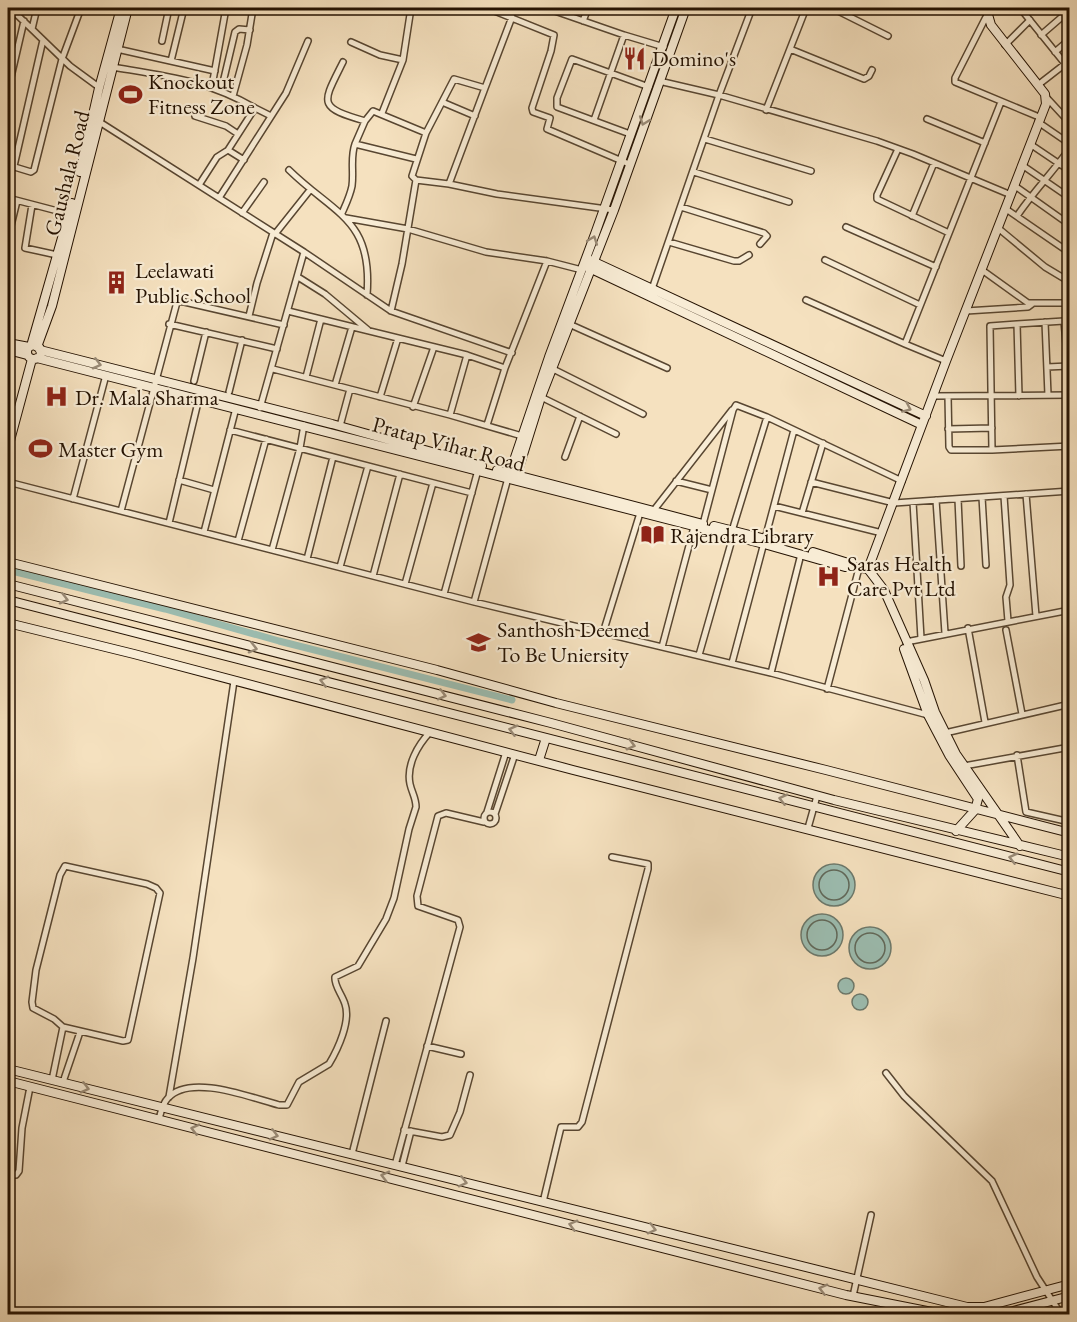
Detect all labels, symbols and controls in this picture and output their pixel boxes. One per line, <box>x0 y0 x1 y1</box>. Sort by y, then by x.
place label: Domino's <box>652 44 736 73</box>
restaurant icon: Domino's <box>621 45 647 71</box>
place label: Knockout Fitness Zone <box>148 67 255 121</box>
sports icon: Knockout Fitness Zone <box>117 81 143 107</box>
street label: Gaushala Road <box>37 106 97 239</box>
one-way arrow <box>639 115 651 126</box>
one-way arrow <box>585 235 598 246</box>
place label: Leelawati Public School <box>135 256 251 310</box>
building icon: Leelawati Public School <box>104 270 130 296</box>
one-way arrow <box>91 357 102 369</box>
place label: Dr. Mala Sharma <box>75 383 219 412</box>
hospital icon: Dr. Mala Sharma <box>44 384 70 410</box>
one-way arrow <box>901 401 912 413</box>
street label: Pratap Vihar Road <box>369 410 530 479</box>
place label: Master Gym <box>58 435 163 464</box>
sports icon: Master Gym <box>27 436 53 462</box>
place label: Rajendra Library <box>670 521 814 550</box>
library icon: Rajendra Library <box>639 522 665 548</box>
place label: Saras Health Care Pvt Ltd <box>847 549 957 603</box>
hospital icon: Saras Health Care Pvt Ltd <box>816 563 842 589</box>
one-way arrow <box>58 592 69 604</box>
place label: Santhosh Deemed To Be Uniersity <box>497 615 651 669</box>
school or university icon: Santhosh Deemed To Be Uniersity <box>466 629 492 655</box>
one-way arrow <box>248 640 258 653</box>
one-way arrow <box>319 675 329 688</box>
one-way arrow <box>437 688 447 701</box>
one-way arrow <box>508 724 518 737</box>
one-way arrow <box>626 737 636 750</box>
one-way arrow <box>779 793 789 806</box>
one-way arrow <box>1008 852 1018 865</box>
one-way arrow <box>79 1080 89 1093</box>
one-way arrow <box>191 1123 201 1136</box>
one-way arrow <box>269 1127 279 1140</box>
one-way arrow <box>380 1171 390 1184</box>
one-way arrow <box>458 1174 468 1187</box>
one-way arrow <box>568 1220 578 1233</box>
one-way arrow <box>647 1221 657 1234</box>
one-way arrow <box>818 1283 828 1296</box>

